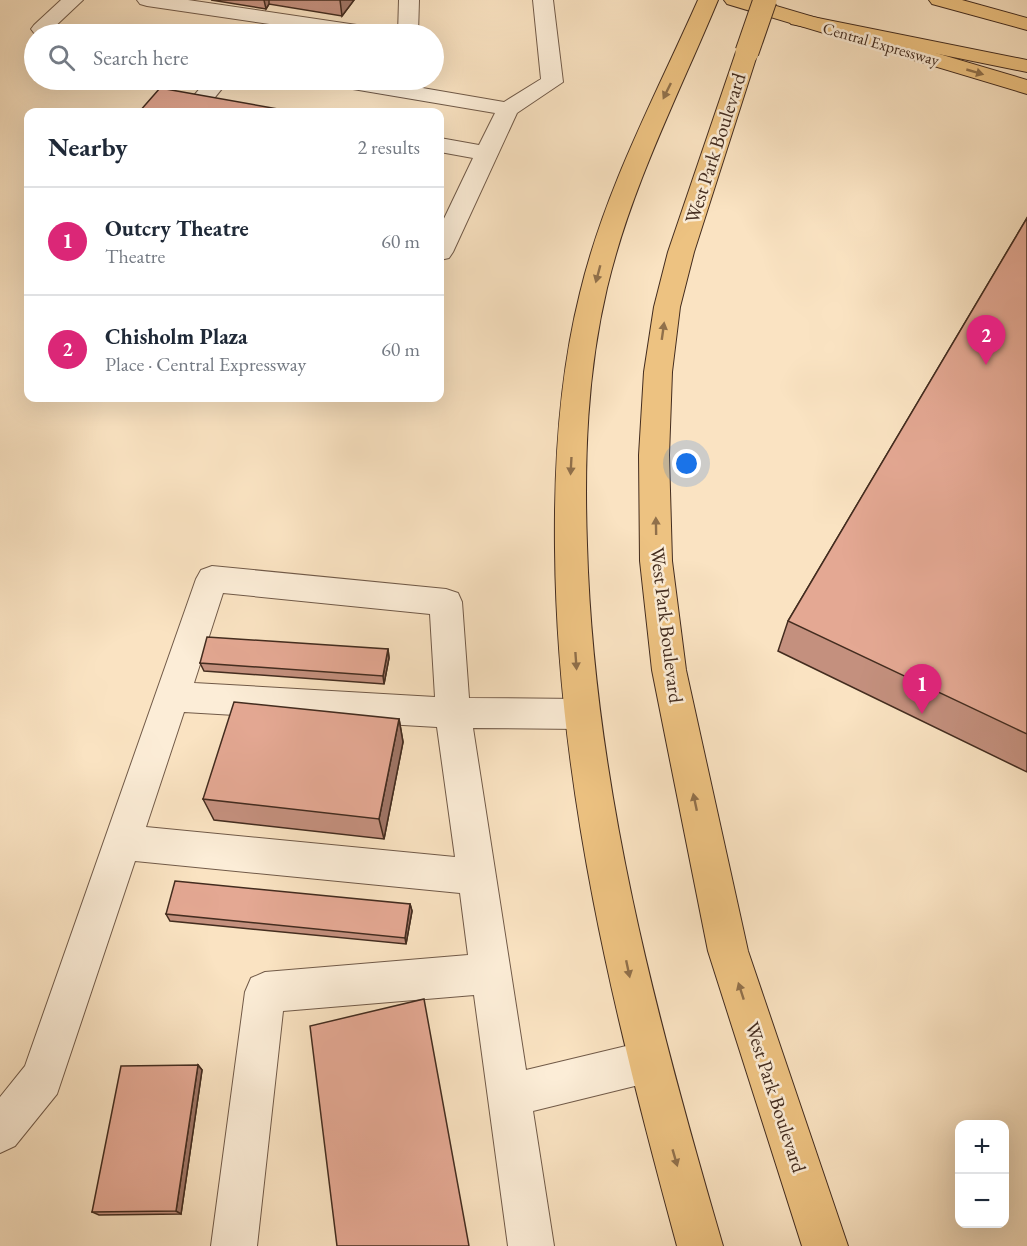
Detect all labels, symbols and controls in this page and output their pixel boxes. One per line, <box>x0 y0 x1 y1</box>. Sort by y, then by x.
street label: Central Expressway <box>820 17 942 71</box>
search box <box>24 24 444 90</box>
icon: search <box>45 41 78 74</box>
text: Search here <box>93 43 188 72</box>
one-way arrow <box>966 68 984 77</box>
street label: West Park Boulevard <box>678 69 752 227</box>
one-way arrow <box>662 83 671 100</box>
text: Nearby <box>48 130 128 164</box>
text: 2 results <box>357 134 420 160</box>
text: Outcry Theatre <box>105 214 249 243</box>
text: 1 <box>62 228 73 254</box>
text: 60 m <box>381 228 420 254</box>
text: Theatre <box>105 243 165 269</box>
one-way arrow <box>593 265 602 283</box>
pin: 2 <box>966 316 1006 365</box>
text: Chisholm Plaza <box>105 322 248 351</box>
one-way arrow <box>659 322 668 341</box>
text: 2 <box>62 336 73 362</box>
text: 60 m <box>381 336 420 362</box>
text: Place · Central Expressway <box>105 351 306 377</box>
your location <box>672 449 701 478</box>
one-way arrow <box>566 457 575 476</box>
one-way arrow <box>651 516 660 535</box>
street label: West Park Boulevard <box>645 546 690 705</box>
one-way arrow <box>571 651 581 670</box>
pin: 1 <box>902 664 942 714</box>
one-way arrow <box>690 792 699 811</box>
one-way arrow <box>624 960 633 979</box>
one-way arrow <box>736 982 746 1000</box>
street label: West Park Boulevard <box>739 1018 813 1176</box>
map controls <box>955 1120 1009 1228</box>
button: + <box>955 1120 1009 1174</box>
one-way arrow <box>671 1149 680 1167</box>
button: − <box>955 1174 1009 1228</box>

